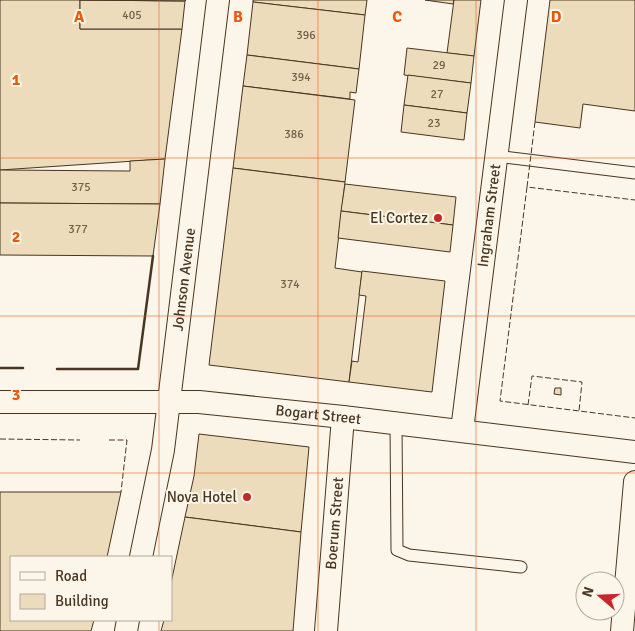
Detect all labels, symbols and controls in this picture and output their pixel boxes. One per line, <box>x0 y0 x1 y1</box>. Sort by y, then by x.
text: A <box>74 7 85 27</box>
text: B <box>233 7 243 27</box>
text: C <box>392 7 402 27</box>
text: D <box>551 7 562 27</box>
house number: 405 <box>122 8 142 23</box>
house number: 396 <box>296 28 316 43</box>
house number: 29 <box>433 58 445 73</box>
text: 1 <box>12 70 21 90</box>
house number: 394 <box>291 70 311 85</box>
house number: 27 <box>431 87 443 102</box>
house number: 23 <box>428 116 440 131</box>
house number: 386 <box>284 127 304 142</box>
street label: Ingraham Street <box>474 163 504 268</box>
house number: 375 <box>71 180 91 195</box>
place label: El Cortez <box>370 209 428 227</box>
marker: El Cortez <box>432 212 444 224</box>
house number: 377 <box>68 222 88 237</box>
text: 2 <box>12 227 20 247</box>
street label: Johnson Avenue <box>169 227 199 332</box>
house number: 374 <box>280 277 300 292</box>
text: 3 <box>12 385 20 405</box>
street label: Bogart Street <box>275 401 362 428</box>
street label: Boerum Street <box>322 476 347 570</box>
place label: Nova Hotel <box>167 488 237 506</box>
marker: Nova Hotel <box>241 491 253 503</box>
legend <box>10 556 172 621</box>
text: Road <box>55 567 87 585</box>
north arrow <box>575 571 625 621</box>
text: N <box>579 585 598 599</box>
text: Building <box>55 592 109 610</box>

